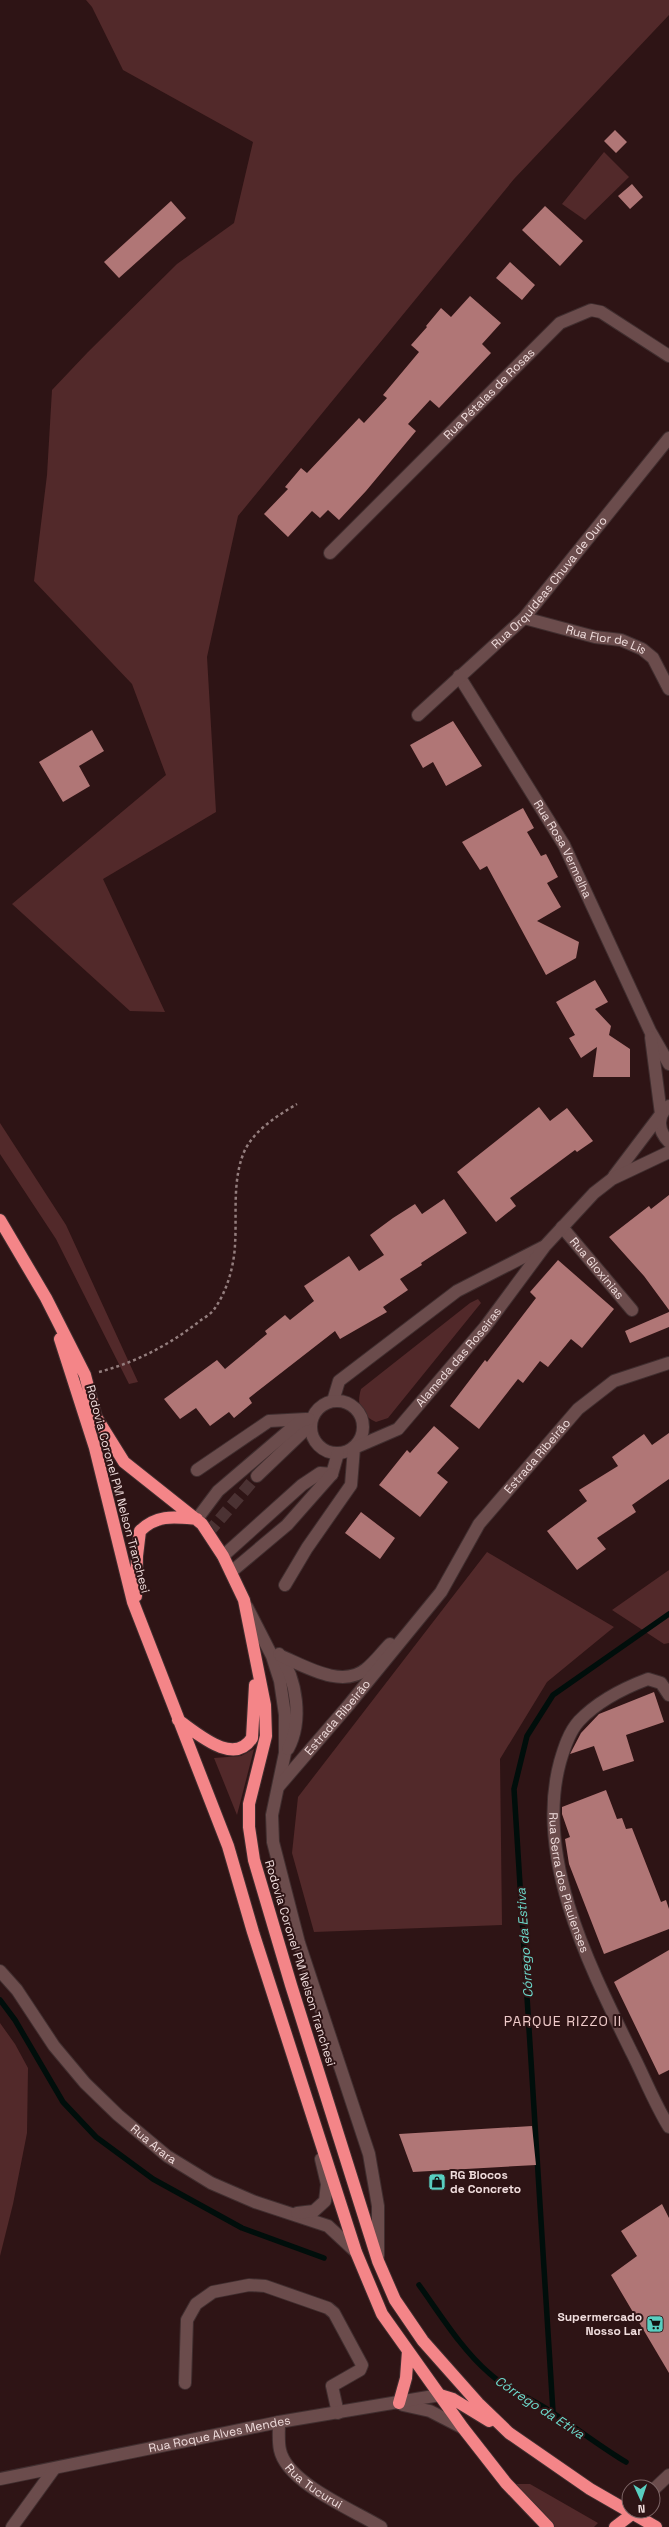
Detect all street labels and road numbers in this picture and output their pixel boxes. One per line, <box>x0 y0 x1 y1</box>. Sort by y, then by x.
street label: Rua Pétalas de Rosas <box>440 345 538 443</box>
street label: Rua Orquídeas Chuva de Ouro <box>488 513 611 652</box>
street label: Rua Flor de Lis <box>564 621 650 658</box>
street label: Rua Rosa Vermelha <box>530 797 596 901</box>
street label: Rua Gloxinias <box>566 1234 628 1303</box>
street label: Alameda das Roseiras <box>412 1304 505 1410</box>
street label: Rodovia Coronel PM Nelson Tranchesi <box>82 1383 154 1595</box>
street label: Estrada Ribeirão <box>501 1415 574 1497</box>
street label: Estrada Ribeirão <box>301 1677 374 1759</box>
street label: Rua Serra dos Piauienses <box>545 1812 593 1955</box>
street label: Rodovia Coronel PM Nelson Tranchesi <box>261 1858 339 2068</box>
street label: Rua Arara <box>127 2121 180 2168</box>
street label: Rua Roque Alves Mendes <box>147 2412 292 2456</box>
street label: Rua Tucurui <box>281 2460 345 2512</box>

